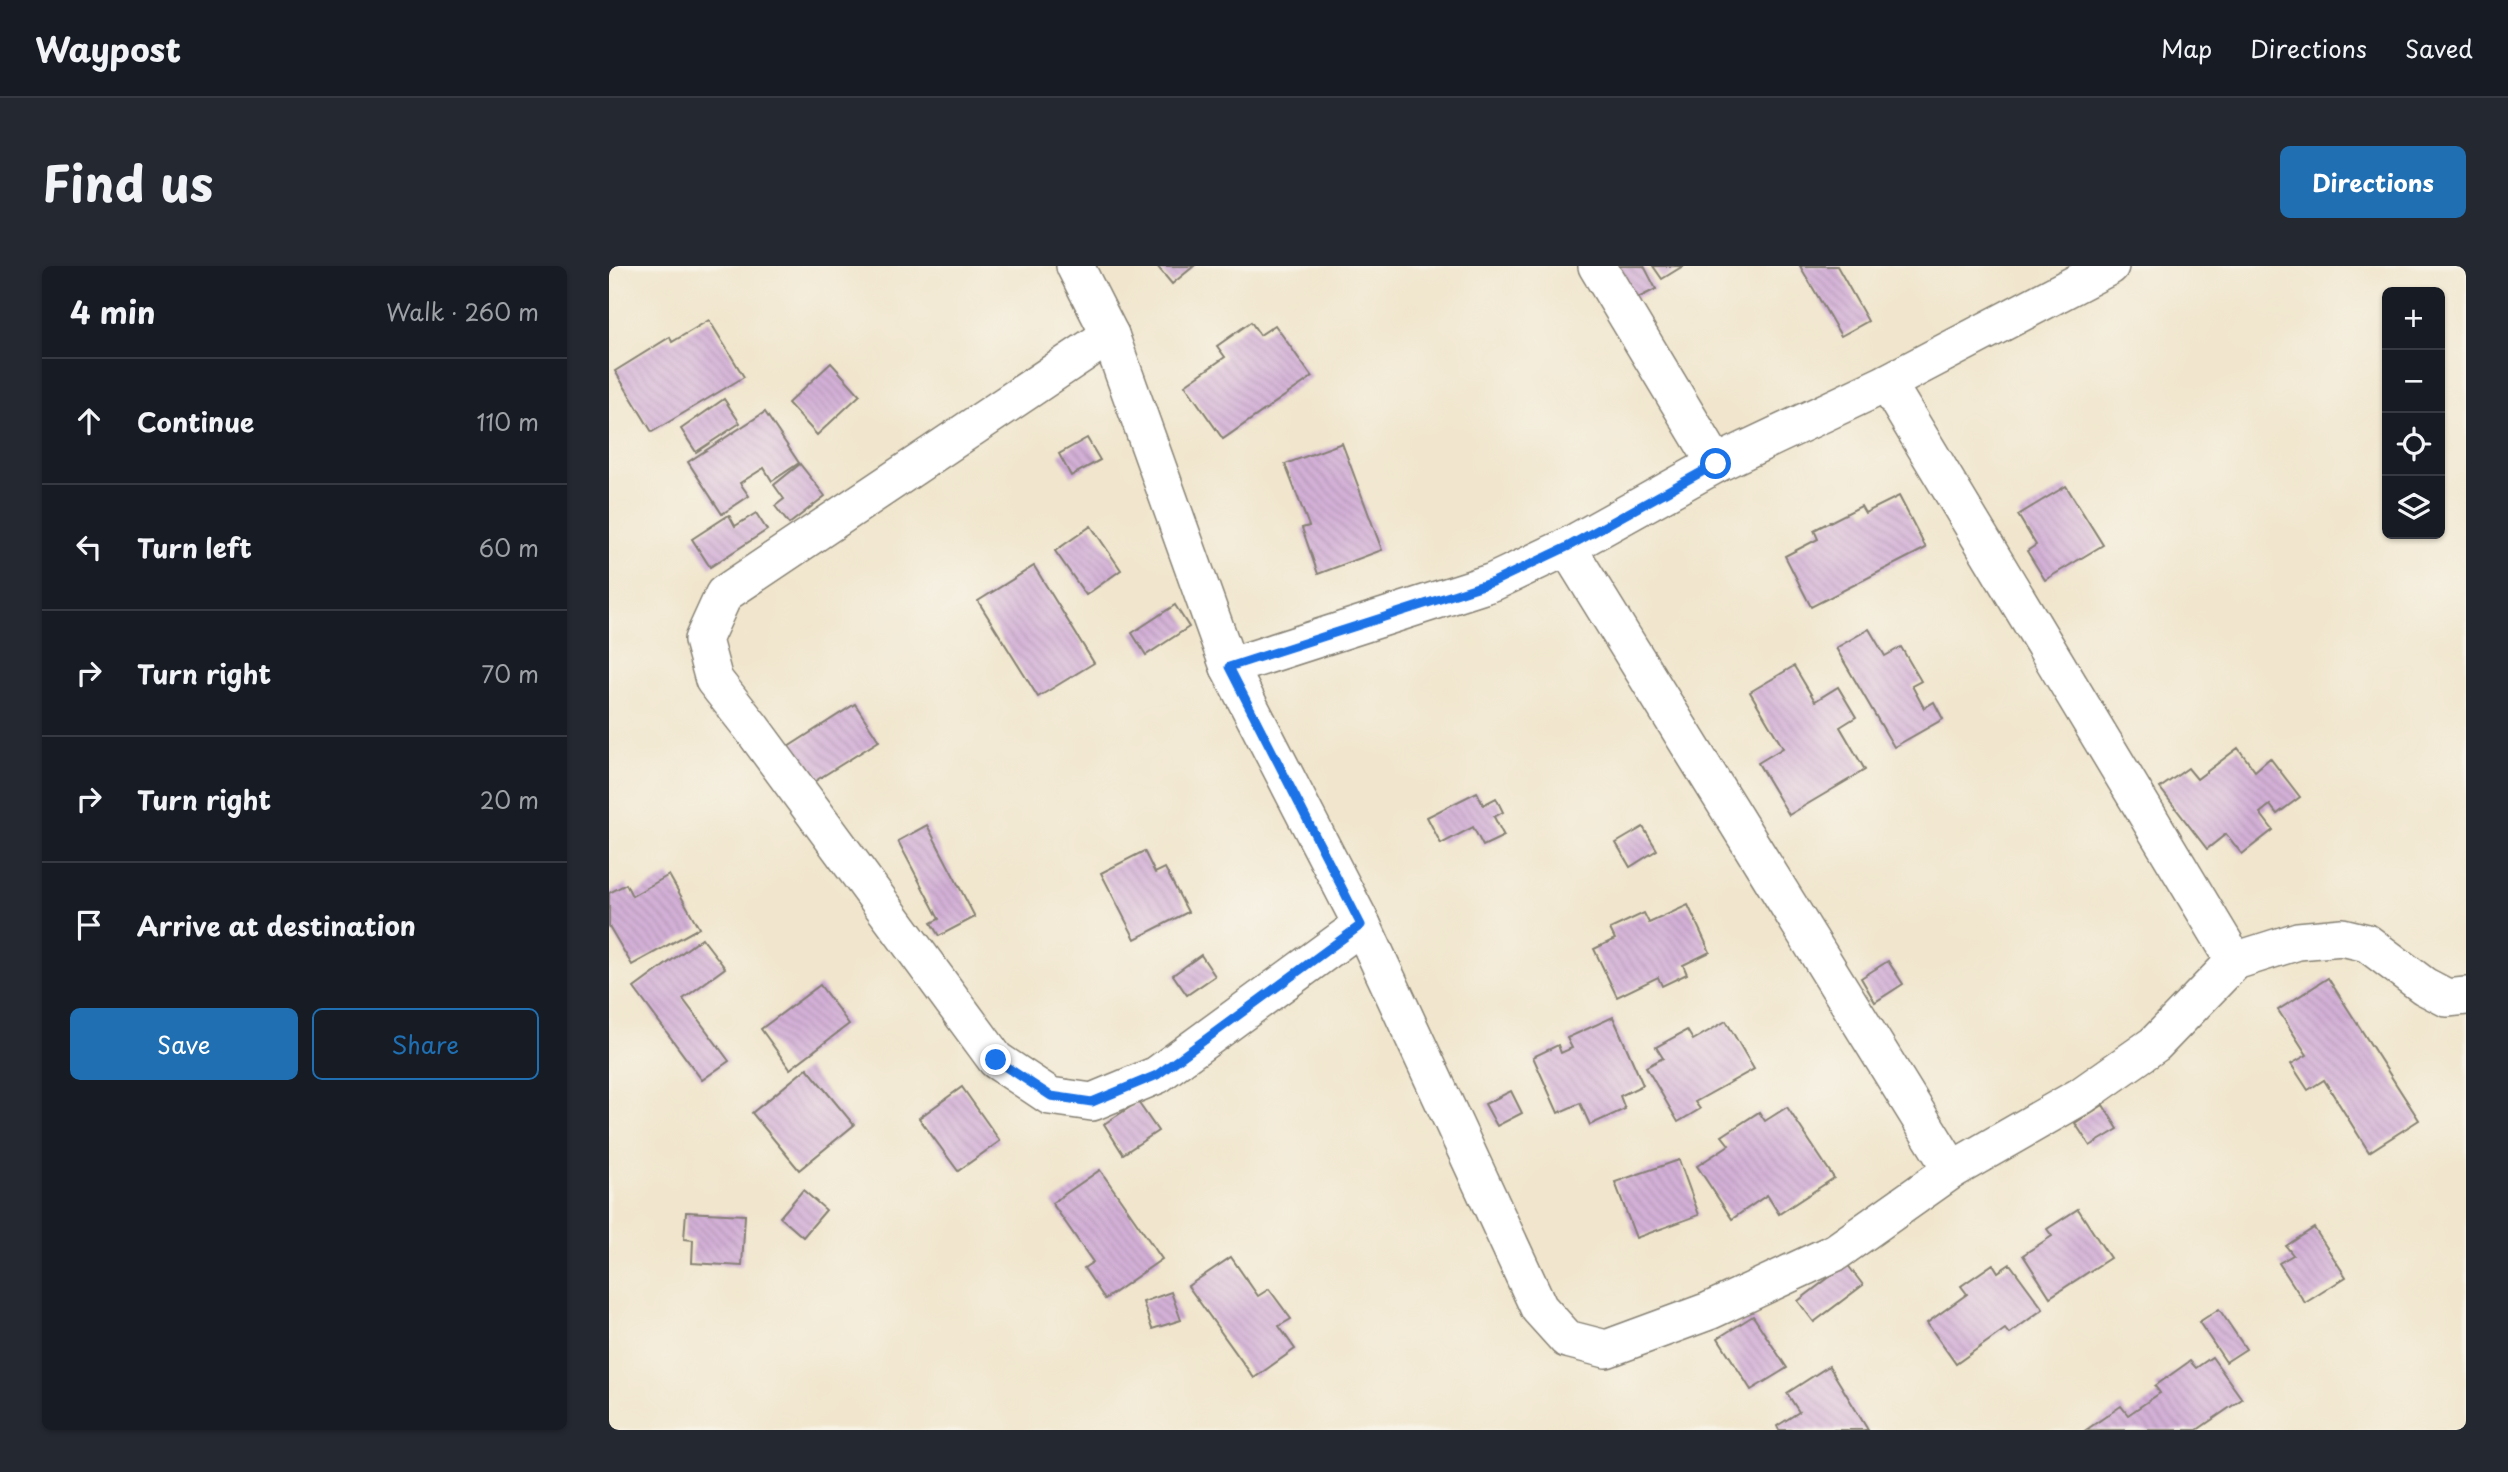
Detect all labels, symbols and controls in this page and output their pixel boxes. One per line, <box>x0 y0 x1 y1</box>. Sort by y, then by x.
text: Waypost <box>35 23 181 73</box>
text: Map <box>2161 30 2212 66</box>
text: Directions <box>2250 30 2367 66</box>
text: Saved <box>2405 30 2473 66</box>
text: Find us <box>42 145 213 219</box>
button: Directions <box>2280 146 2466 218</box>
map controls <box>2382 287 2445 539</box>
button: + <box>2382 287 2445 350</box>
text: 4 min <box>70 289 156 334</box>
text: Walk · 260 m <box>386 294 539 329</box>
button: − <box>2382 350 2445 413</box>
icon: ahead <box>70 402 108 440</box>
text: Continue <box>137 402 254 441</box>
text: 110 m <box>477 404 539 439</box>
button: locate <box>2382 413 2445 476</box>
route start <box>1700 448 1731 479</box>
button: layers <box>2382 476 2445 539</box>
icon: left <box>70 528 108 566</box>
text: Turn left <box>137 528 252 567</box>
text: 60 m <box>479 530 539 565</box>
icon: right <box>70 654 108 692</box>
text: Turn right <box>137 654 271 693</box>
text: 70 m <box>481 656 539 691</box>
icon: right <box>70 780 108 818</box>
text: Turn right <box>137 780 271 819</box>
text: 20 m <box>480 782 539 817</box>
icon: arrive <box>70 906 108 944</box>
text: Arrive at destination <box>137 906 416 945</box>
button: Save <box>70 1008 298 1080</box>
button: Share <box>312 1008 539 1080</box>
route end <box>980 1044 1011 1075</box>

